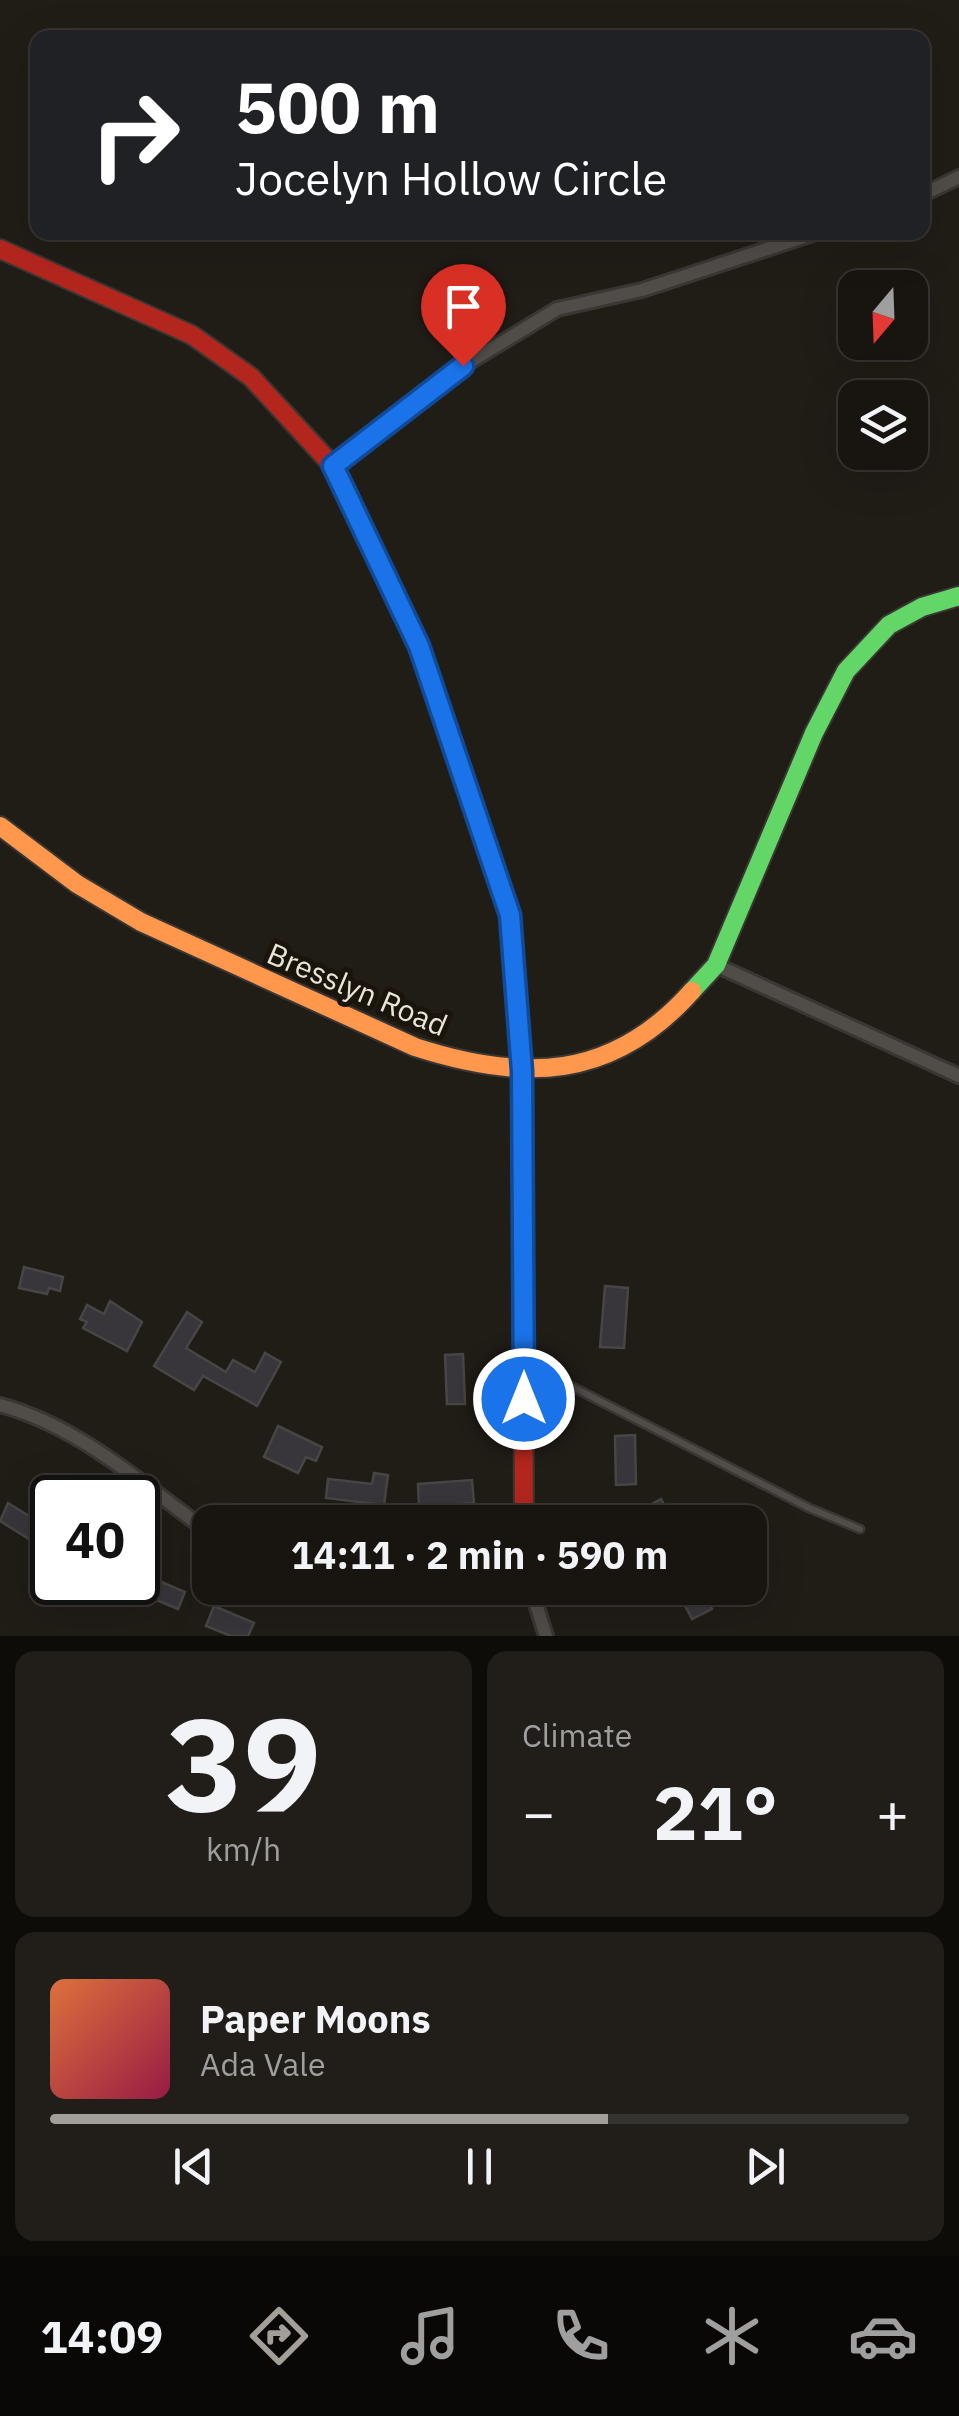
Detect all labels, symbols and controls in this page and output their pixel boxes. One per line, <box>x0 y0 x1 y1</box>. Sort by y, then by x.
text: 500 m <box>235 61 440 152</box>
icon: right <box>70 70 200 200</box>
text: Jocelyn Hollow Circle <box>235 149 667 207</box>
pin <box>421 264 506 367</box>
north arrow <box>838 270 928 360</box>
map controls <box>838 270 928 470</box>
icon: arrive <box>436 279 491 334</box>
button: layers <box>838 380 928 470</box>
street label: Bresslyn Road <box>262 933 454 1044</box>
position arrow <box>472 1347 576 1451</box>
speed limit sign: 40 <box>30 1475 160 1605</box>
text: 14:11 · 2 min · 590 m <box>291 1530 668 1579</box>
text: 39 <box>165 1678 322 1847</box>
text: Climate <box>522 1714 632 1756</box>
text: 21° <box>653 1763 778 1861</box>
text: − <box>522 1777 555 1848</box>
text: + <box>876 1777 909 1848</box>
text: km/h <box>206 1828 281 1870</box>
text: Paper Moons <box>200 1994 431 2043</box>
text: Ada Vale <box>200 2043 326 2085</box>
icon: previous <box>166 2139 221 2194</box>
icon: pause <box>452 2139 507 2194</box>
icon: next <box>738 2139 793 2194</box>
icon: directions <box>244 2301 314 2371</box>
icon: music <box>395 2301 465 2371</box>
icon: phone <box>546 2301 616 2371</box>
icon: climate <box>697 2301 767 2371</box>
icon: car <box>848 2301 918 2371</box>
text: 14:09 <box>41 2307 163 2365</box>

